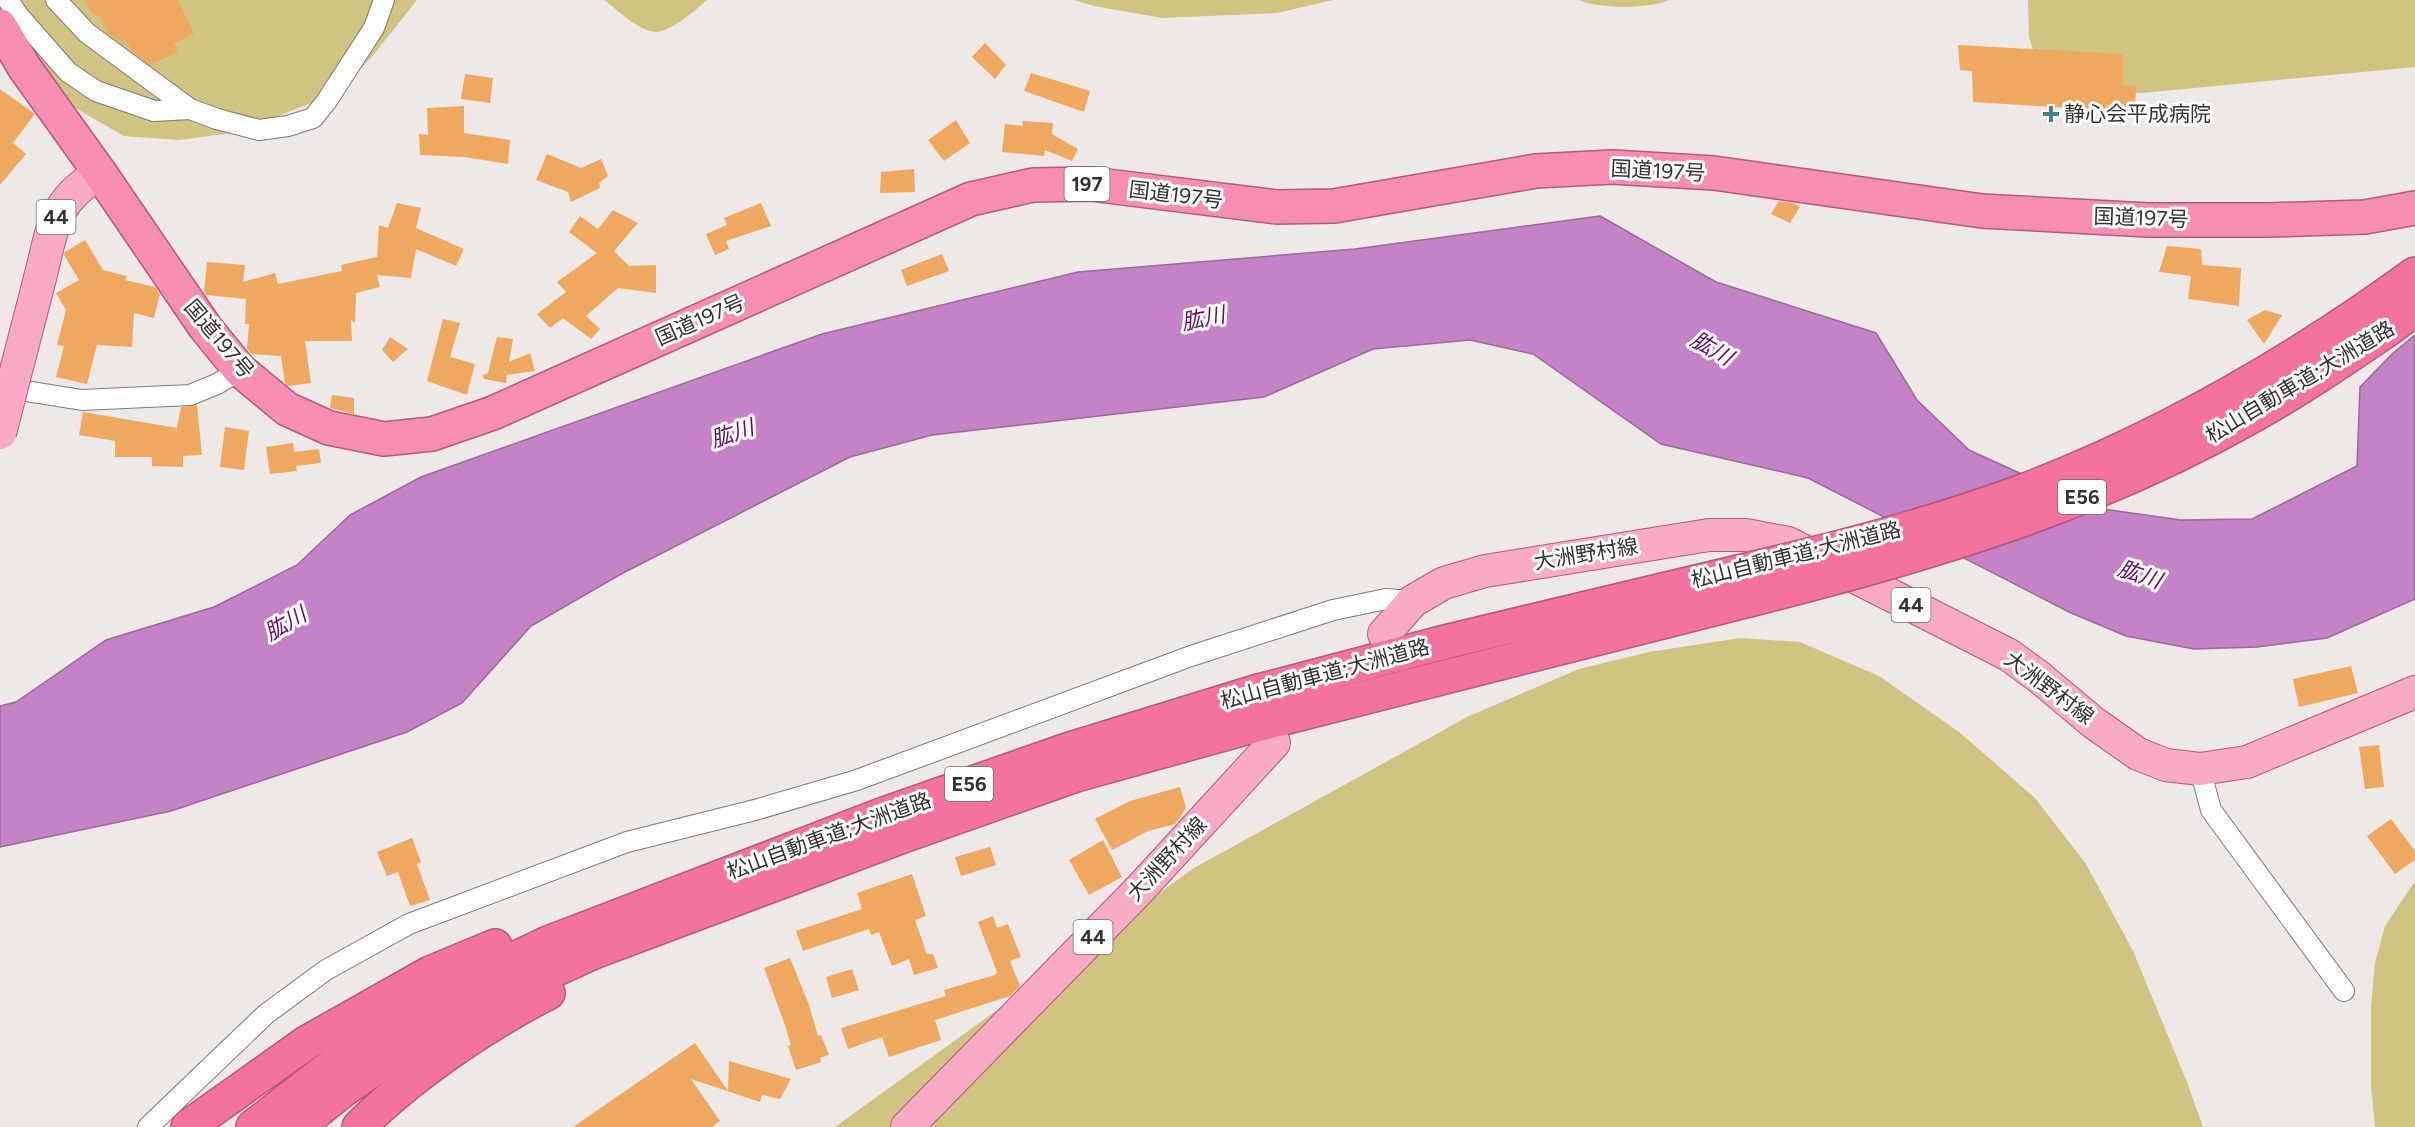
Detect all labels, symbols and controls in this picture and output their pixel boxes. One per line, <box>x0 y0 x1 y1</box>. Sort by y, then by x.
place label: 静心会平成病院 <box>2064 101 2211 126</box>
marker: 静心会平成病院 <box>2042 105 2060 123</box>
street label: 国道197号 <box>1610 156 1706 185</box>
road number: 197 <box>1064 167 1110 201</box>
street label: 国道197号 <box>1127 176 1225 213</box>
road number: 44 <box>36 200 76 234</box>
street label: 国道197号 <box>2093 203 2189 232</box>
street label: 国道197号 <box>651 289 748 350</box>
street label: 国道197号 <box>179 294 259 383</box>
water label: 肱川 <box>1179 301 1229 336</box>
street label: 松山自動車道;大洲道路 <box>2201 315 2399 448</box>
water label: 肱川 <box>1686 326 1739 372</box>
water label: 肱川 <box>707 413 759 453</box>
road number: E56 <box>2058 480 2106 514</box>
street label: 松山自動車道;大洲道路 <box>1688 516 1903 593</box>
street label: 大洲野村線 <box>1532 533 1640 574</box>
water label: 肱川 <box>2115 555 2167 595</box>
road number: 44 <box>1892 588 1930 622</box>
water label: 肱川 <box>259 600 313 646</box>
street label: 松山自動車道;大洲道路 <box>1218 634 1432 713</box>
street label: 大洲野村線 <box>2000 646 2099 729</box>
road number: E56 <box>945 767 993 801</box>
street label: 松山自動車道;大洲道路 <box>723 787 934 884</box>
street label: 大洲野村線 <box>1122 812 1212 906</box>
road number: 44 <box>1074 920 1112 954</box>

